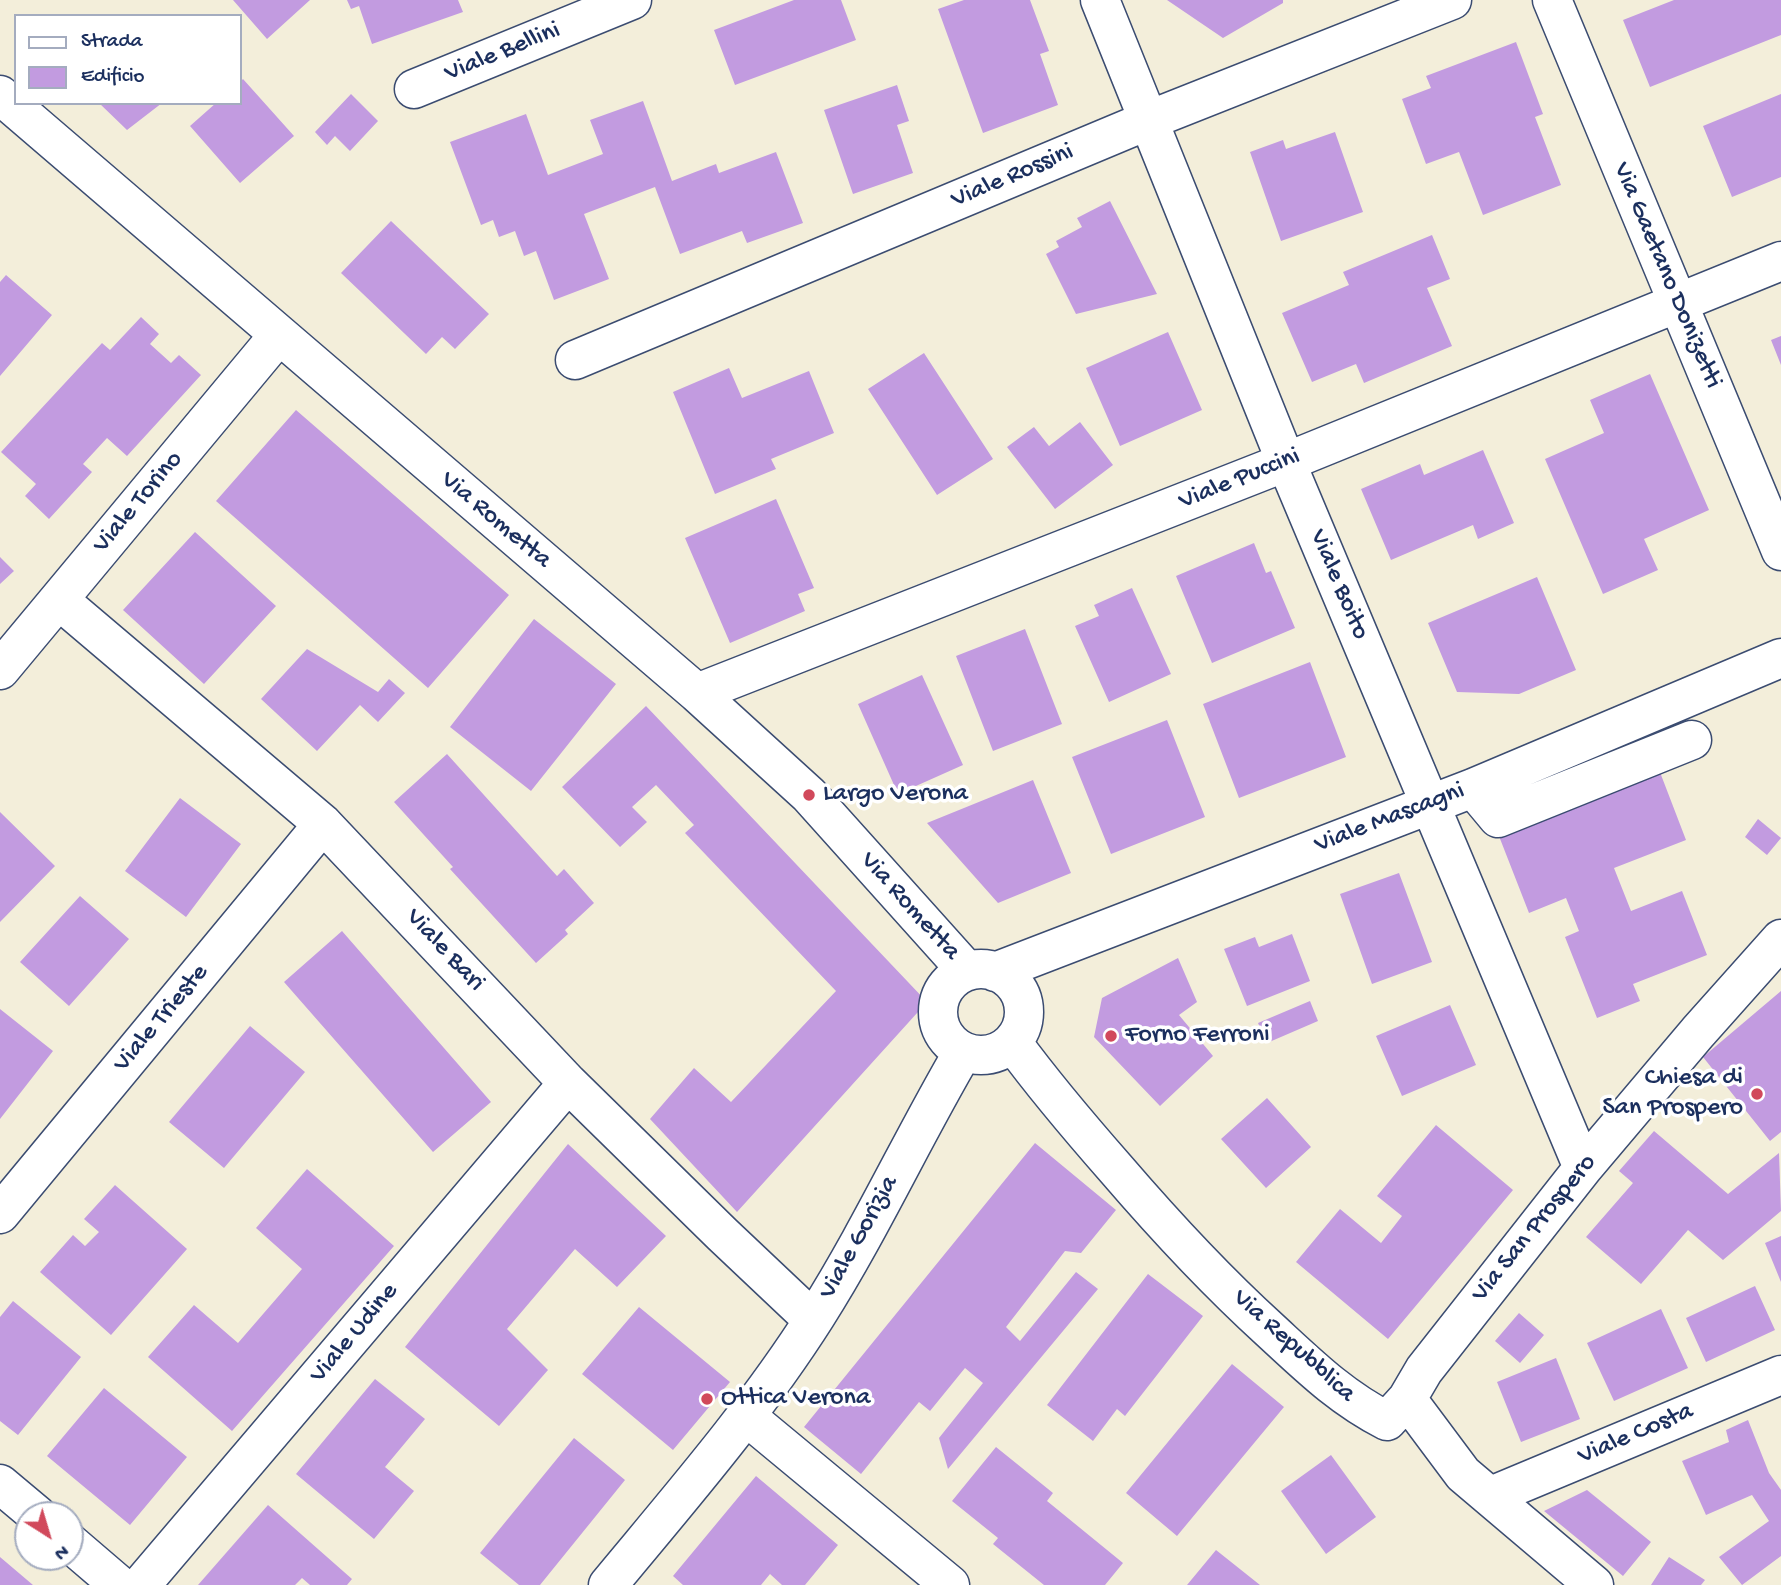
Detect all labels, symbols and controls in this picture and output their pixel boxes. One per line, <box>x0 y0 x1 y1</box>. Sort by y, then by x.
legend <box>14 14 242 105</box>
street label: Viale Bellini <box>441 16 565 90</box>
text: Strada <box>81 30 142 55</box>
text: Edificio <box>81 65 145 90</box>
street label: Viale Rossini <box>947 137 1079 217</box>
street label: Via Gaetano Donizetti <box>1604 158 1728 394</box>
street label: Viale Puccini <box>1175 442 1305 518</box>
street label: Viale Torino <box>87 445 191 561</box>
street label: Via Rometta <box>433 466 557 576</box>
street label: Viale Boito <box>1301 525 1375 645</box>
street label: Viale Mascagni <box>1311 776 1469 862</box>
place label: Largo Verona <box>823 779 968 811</box>
marker: Largo Verona <box>801 787 817 803</box>
street label: Via Rometta <box>852 846 966 968</box>
street label: Viale Bari <box>398 903 490 999</box>
street label: Viale Trieste <box>108 959 216 1079</box>
place label: Forno Ferroni <box>1125 1020 1270 1052</box>
marker: Forno Ferroni <box>1103 1028 1119 1044</box>
place label: Chiesa di San Prospero <box>1602 1063 1743 1124</box>
marker: Chiesa di San Prospero <box>1749 1086 1765 1102</box>
street label: Via San Prospero <box>1466 1149 1604 1309</box>
street label: Viale Gorizia <box>813 1171 907 1305</box>
street label: Viale Udine <box>304 1277 406 1391</box>
street label: Via Repubblica <box>1225 1284 1361 1410</box>
place label: Ottica Verona <box>721 1383 870 1415</box>
marker: Ottica Verona <box>699 1391 715 1407</box>
street label: Viale Costa <box>1574 1397 1698 1473</box>
north arrow <box>14 1501 84 1571</box>
text: N <box>49 1539 73 1564</box>

